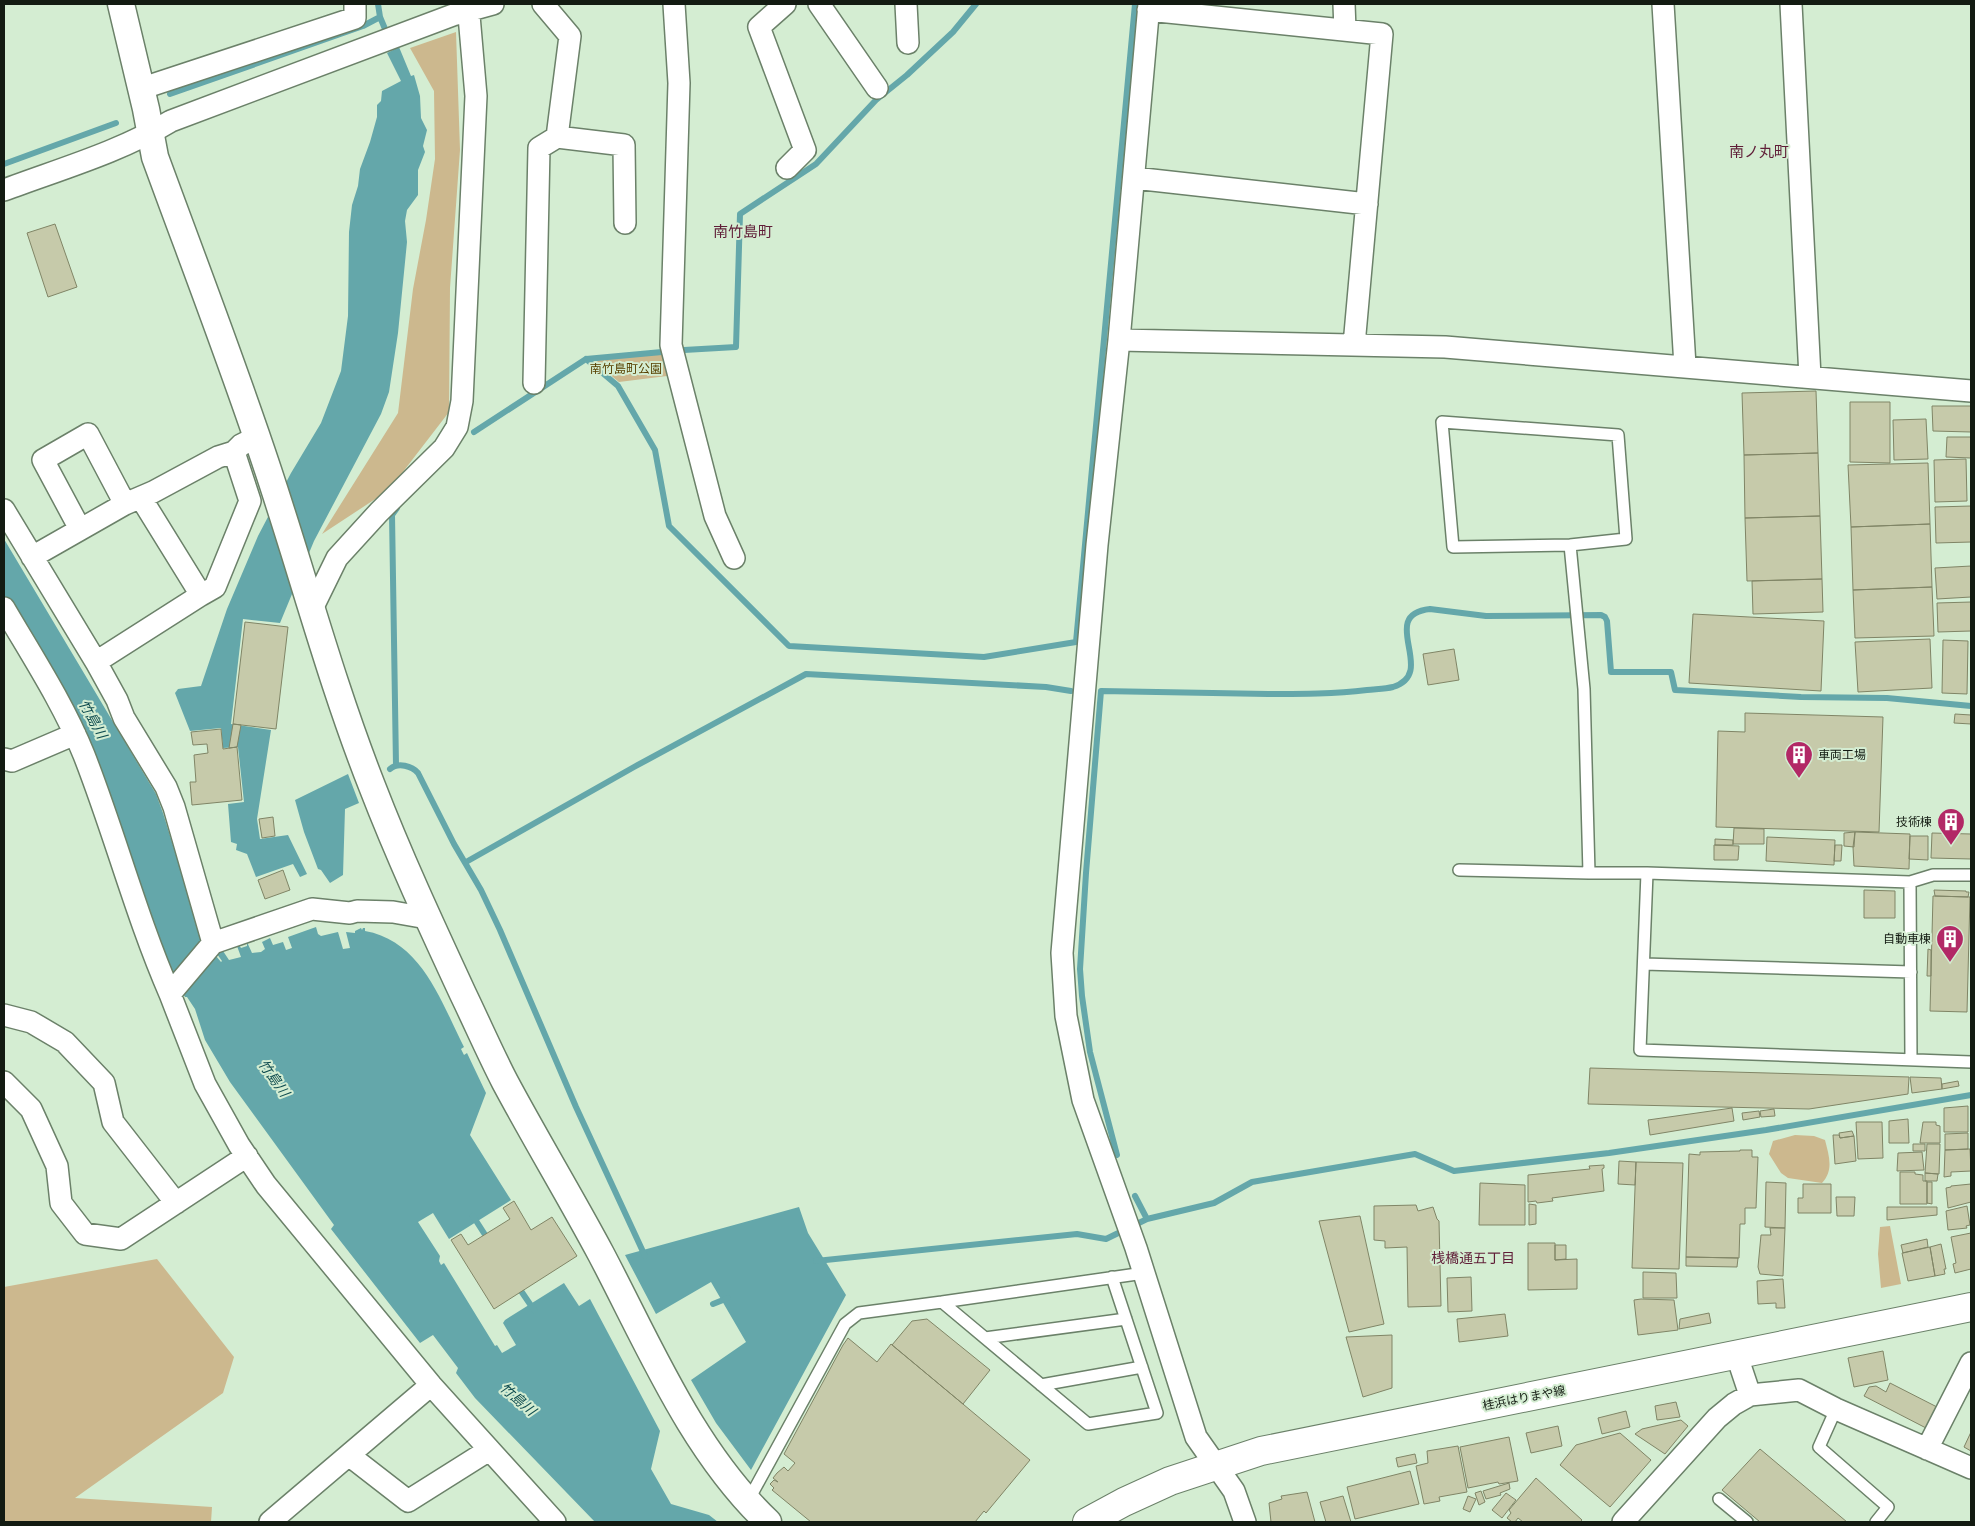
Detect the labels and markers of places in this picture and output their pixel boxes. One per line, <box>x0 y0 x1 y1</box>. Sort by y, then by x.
building icon: 車両工場 <box>1784 740 1814 779</box>
place label: 車両工場 <box>1818 746 1866 763</box>
building icon: 技術棟 <box>1936 807 1966 846</box>
place label: 技術棟 <box>1896 813 1932 830</box>
building icon: 自動車棟 <box>1935 924 1965 963</box>
place label: 自動車棟 <box>1883 930 1931 947</box>

